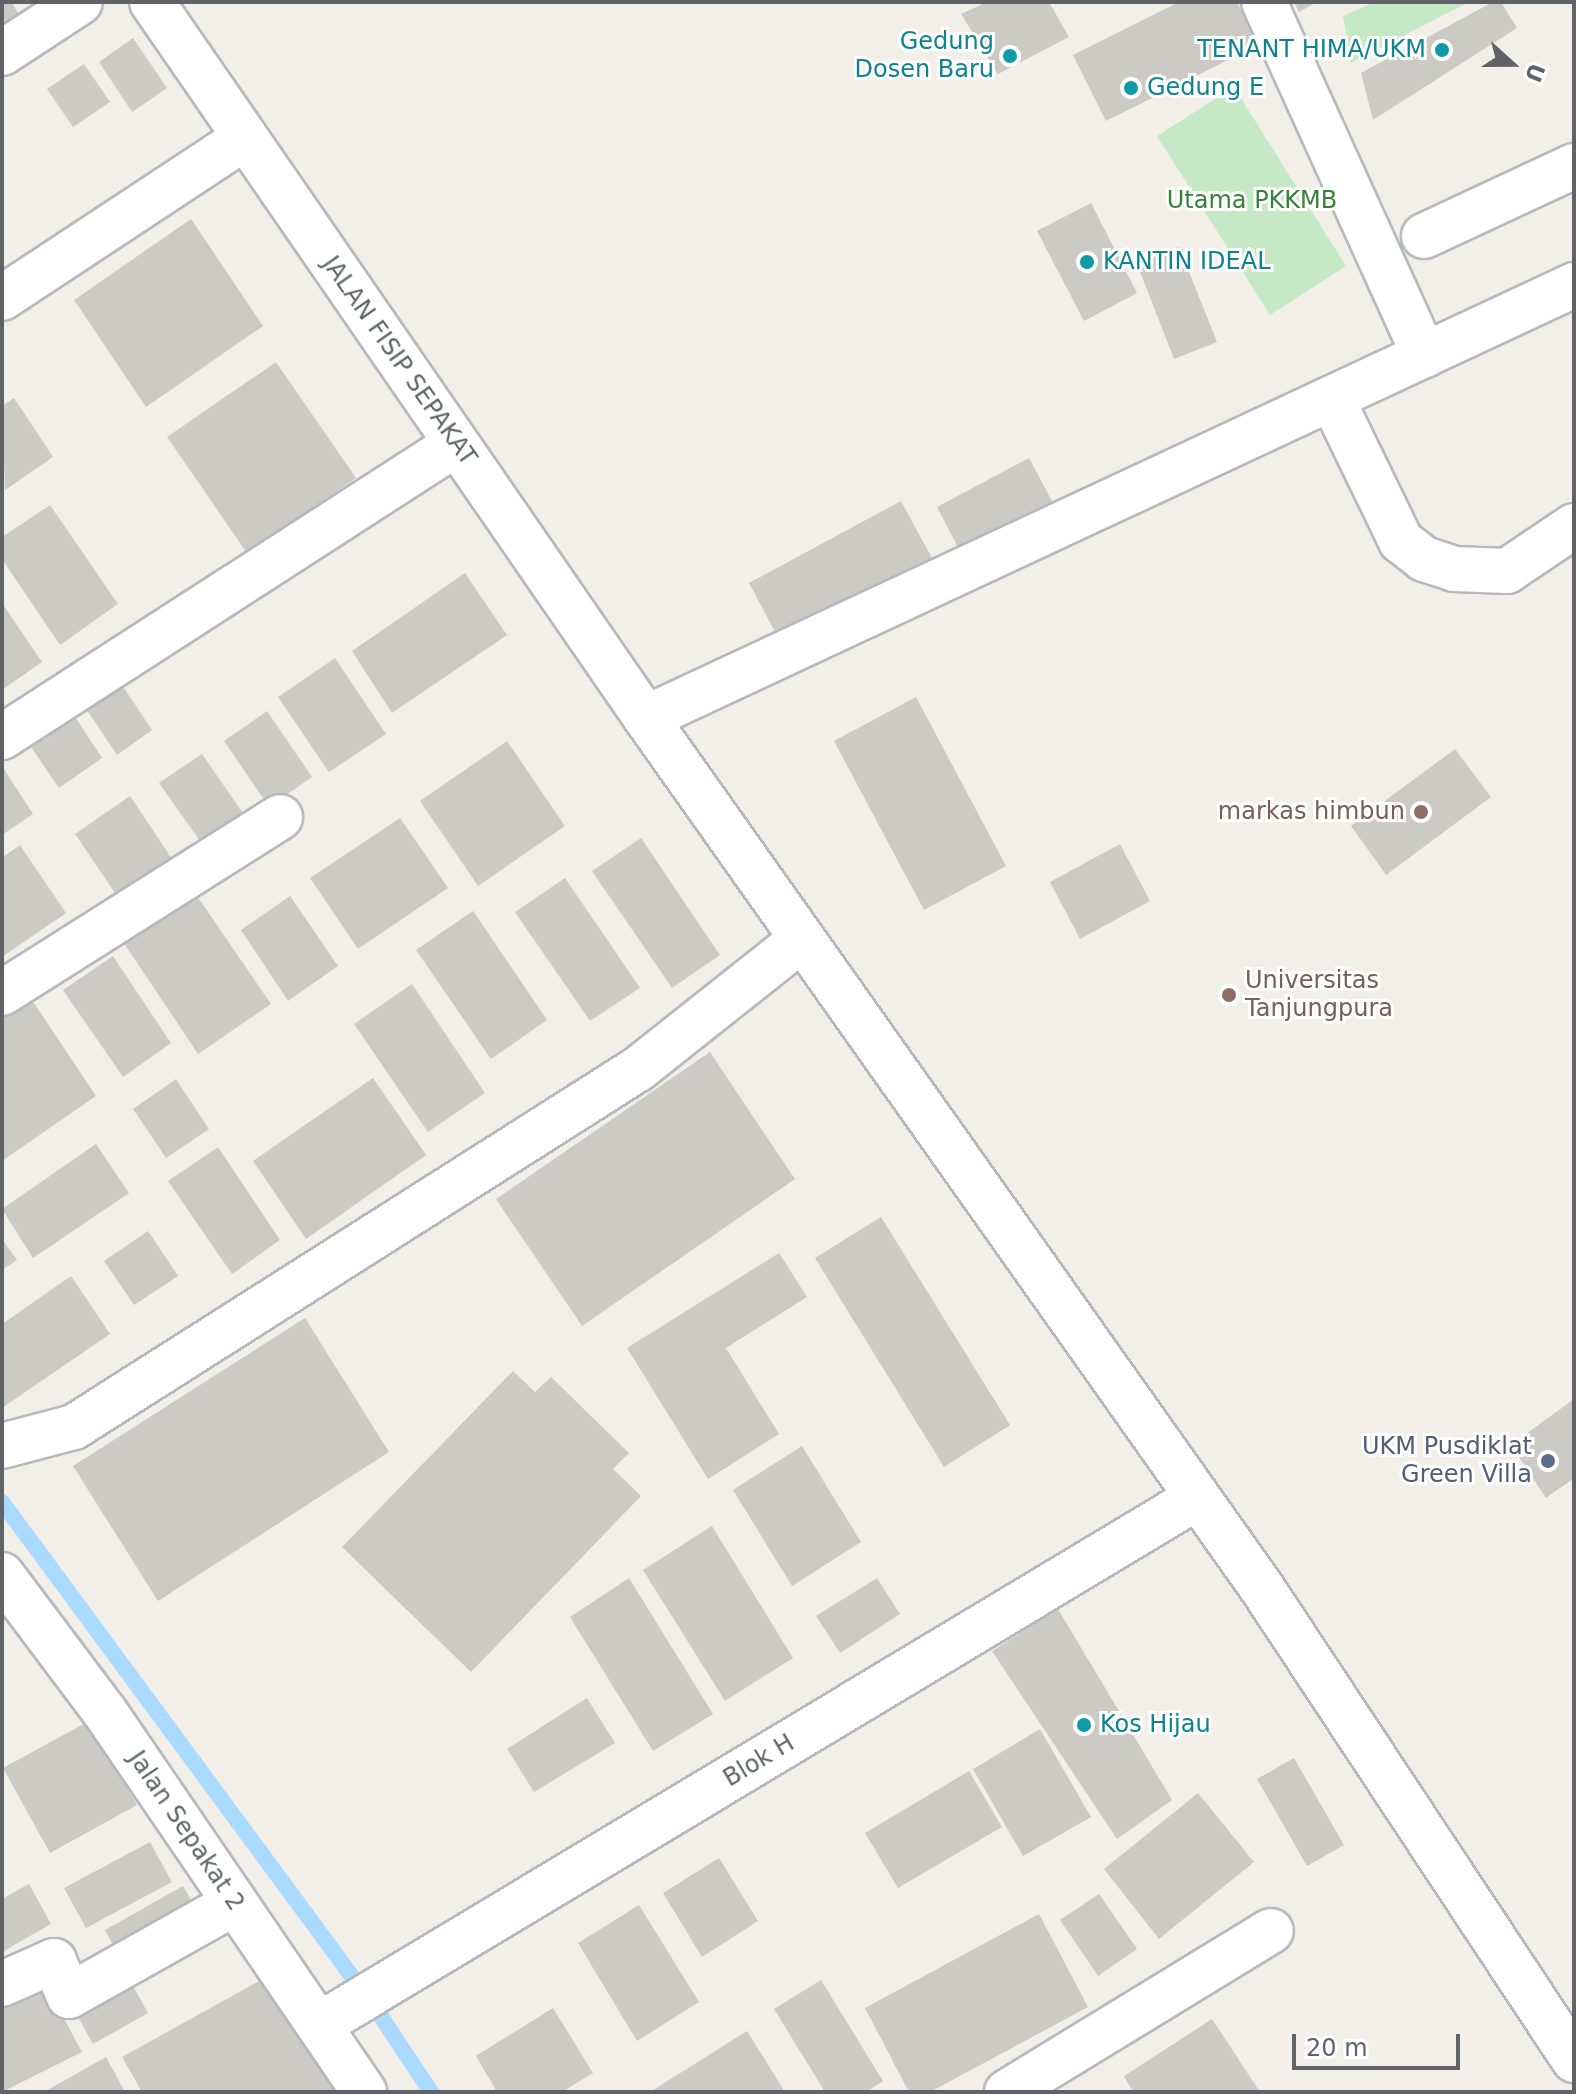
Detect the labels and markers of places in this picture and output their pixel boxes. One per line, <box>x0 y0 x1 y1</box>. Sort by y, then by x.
place label: Gedung Dosen Baru <box>854 28 994 84</box>
place label: TENANT HIMA/UKM <box>1197 36 1426 64</box>
marker: TENANT HIMA/UKM <box>1433 41 1451 59</box>
marker: Gedung Dosen Baru <box>1001 47 1019 65</box>
place label: Gedung E <box>1147 74 1264 102</box>
marker: Gedung E <box>1122 79 1140 97</box>
place label: KANTIN IDEAL <box>1103 248 1271 276</box>
marker: KANTIN IDEAL <box>1078 253 1096 271</box>
place label: markas himbun <box>1218 798 1405 826</box>
marker: markas himbun <box>1412 803 1430 821</box>
place label: Universitas Tanjungpura <box>1245 967 1393 1023</box>
marker: Universitas Tanjungpura <box>1220 986 1238 1004</box>
place label: UKM Pusdiklat Green Villa <box>1362 1433 1532 1489</box>
marker: UKM Pusdiklat Green Villa <box>1539 1452 1557 1470</box>
place label: Kos Hijau <box>1100 1711 1211 1739</box>
marker: Kos Hijau <box>1075 1716 1093 1734</box>

